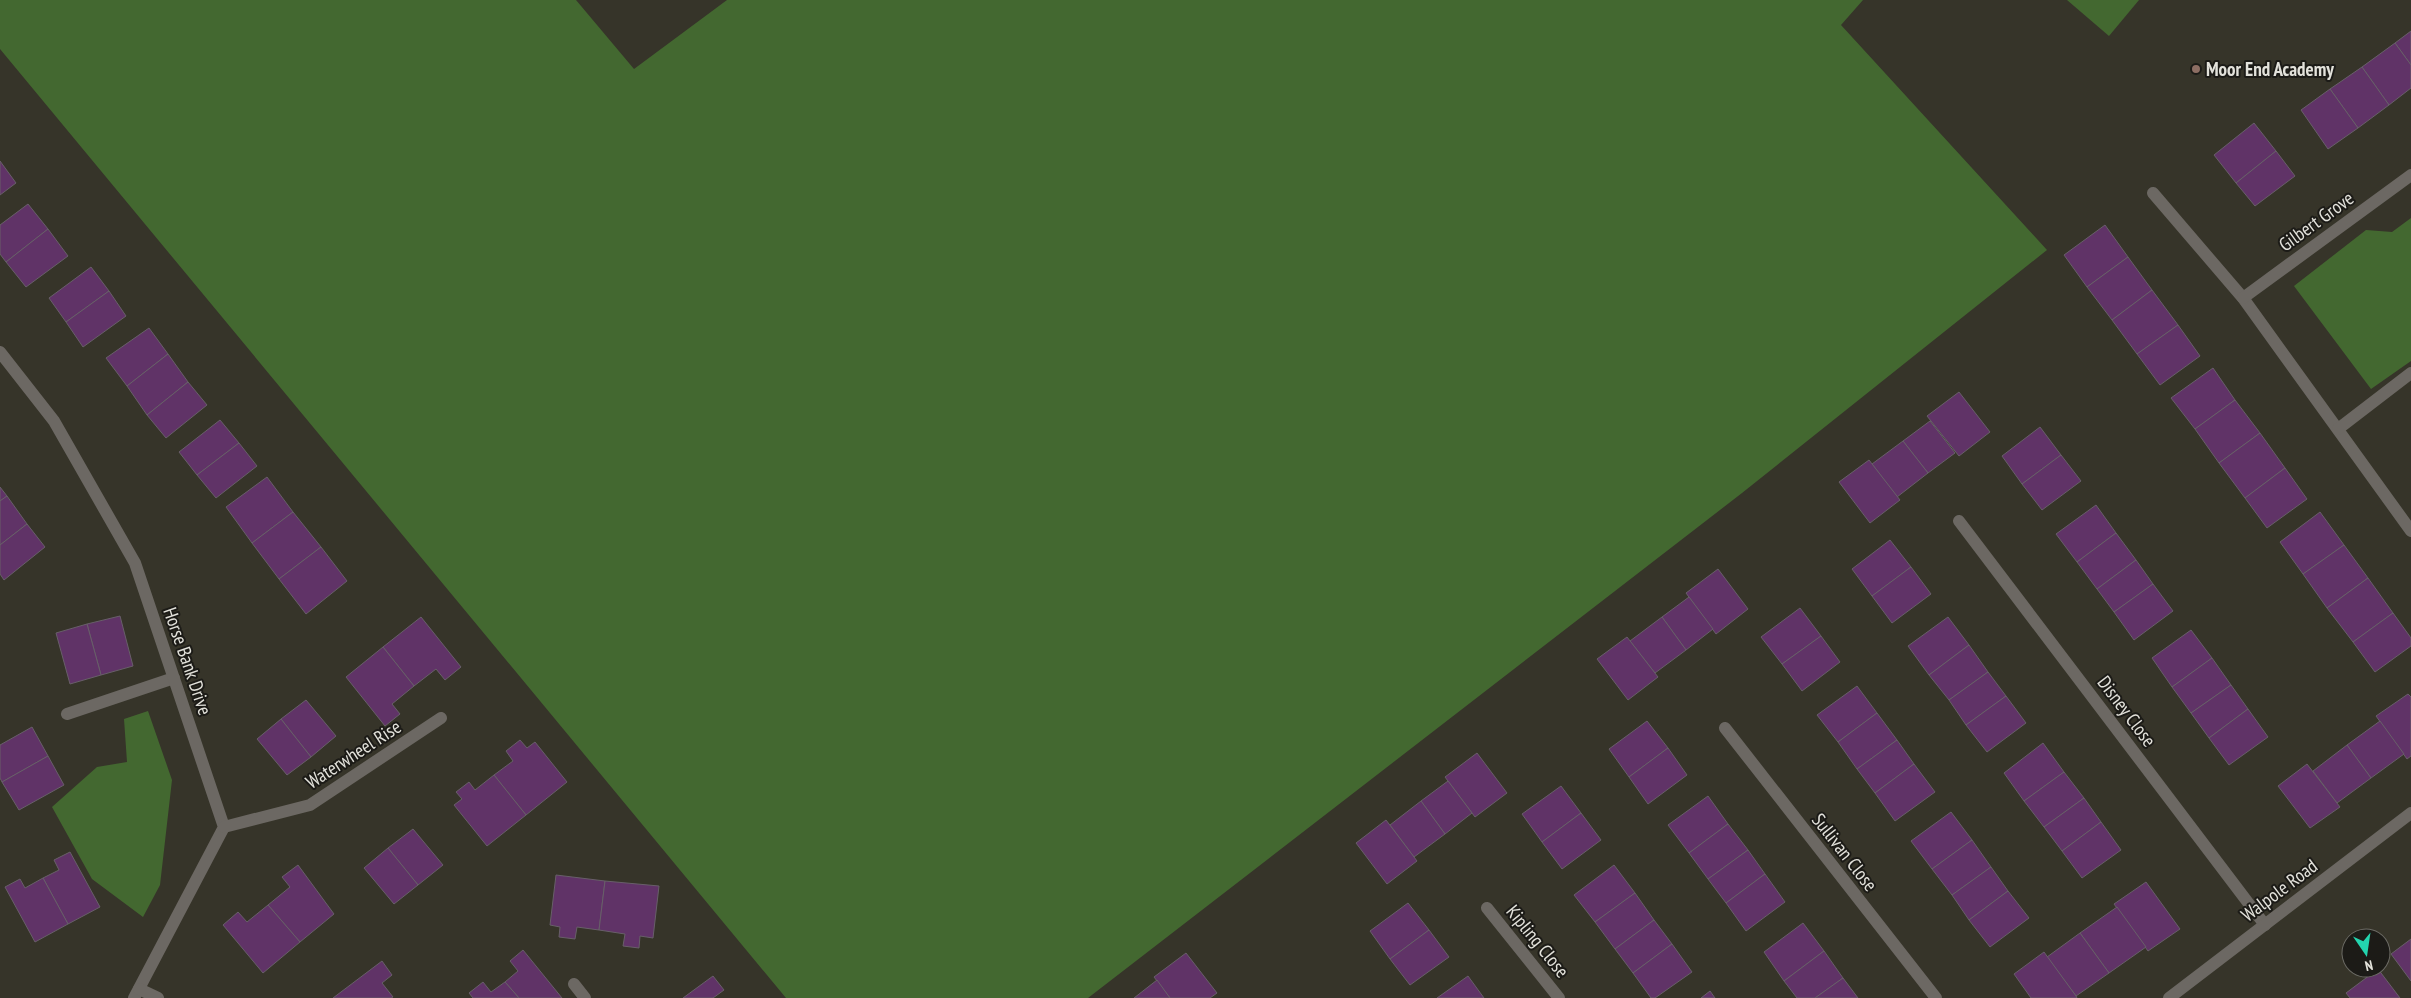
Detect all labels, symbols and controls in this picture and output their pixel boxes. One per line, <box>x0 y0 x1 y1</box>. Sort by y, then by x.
place label: Moor End Academy <box>2206 57 2334 81</box>
marker: Moor End Academy <box>2190 63 2202 75</box>
street label: Gilbert Grove <box>2274 186 2358 256</box>
street label: Horse Bank Drive <box>158 604 218 718</box>
street label: Disney Close <box>2093 671 2162 751</box>
street label: Waterwheel Rise <box>301 714 405 794</box>
street label: Sullivan Close <box>1807 808 1883 896</box>
street label: Walpole Road <box>2236 854 2322 926</box>
street label: Kipling Close <box>1501 900 1575 982</box>
north arrow <box>2341 928 2391 978</box>
text: N <box>2363 956 2375 975</box>

